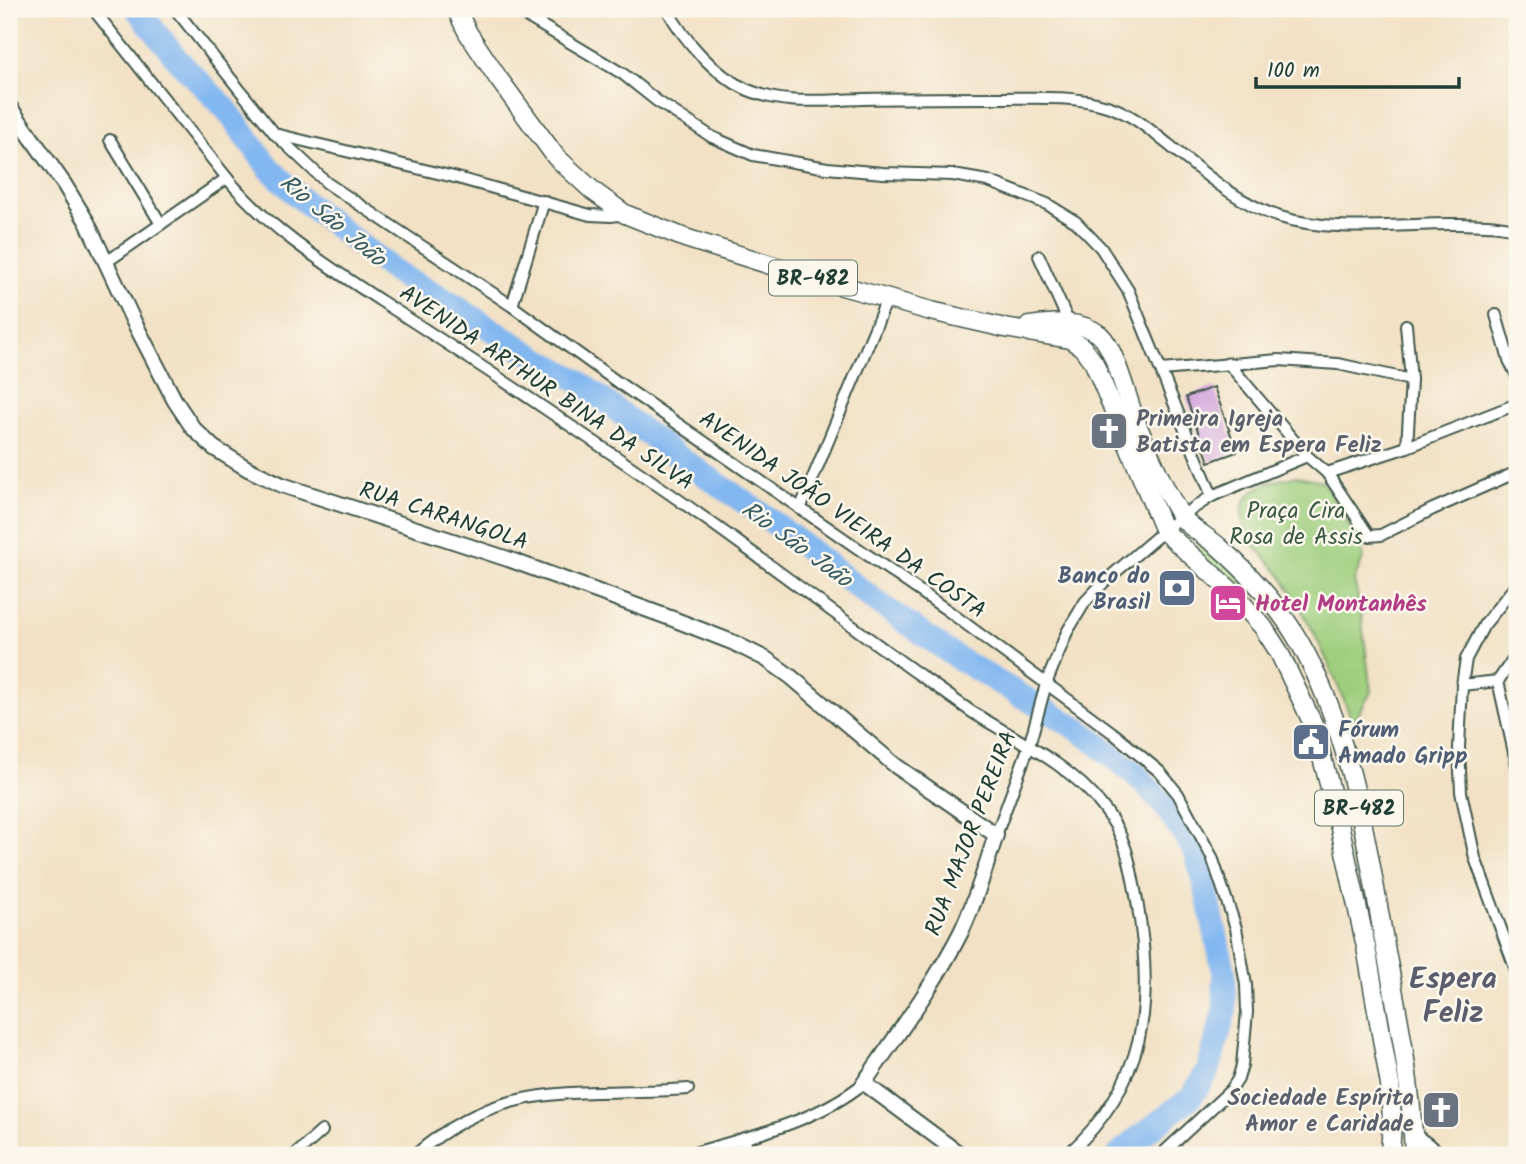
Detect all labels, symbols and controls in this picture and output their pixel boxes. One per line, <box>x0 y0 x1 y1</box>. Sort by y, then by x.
scale bar <box>1256 46 1460 90</box>
text: 100 m <box>1267 55 1320 88</box>
water label: Rio São João <box>270 165 396 279</box>
road number: BR-482 <box>769 260 857 296</box>
street label: AVENIDA ARTHUR BINA DA SILVA <box>391 276 700 501</box>
street label: AVENIDA JOÃO VIEIRA DA COSTA <box>691 402 993 629</box>
place label: Primeira Igreja Batista em Espera Feliz <box>1136 402 1382 464</box>
church icon: Primeira Igreja Batista em Espera Feliz <box>1088 410 1130 452</box>
street label: RUA CARANGOLA <box>354 473 533 561</box>
water label: Rio São João <box>732 491 862 600</box>
park label: Praça Cira Rosa de Assis <box>1229 494 1363 556</box>
place label: Banco do Brasil <box>1058 559 1151 621</box>
bank icon: Banco do Brasil <box>1156 567 1198 609</box>
hotel icon: Hotel Montanhês <box>1207 582 1249 624</box>
place label: Hotel Montanhês <box>1255 587 1427 623</box>
place label: Fórum Amado Gripp <box>1338 713 1468 775</box>
public building icon: Fórum Amado Gripp <box>1290 721 1332 763</box>
street label: RUA MAJOR PEREIRA <box>916 726 1028 942</box>
road number: BR-482 <box>1315 790 1403 826</box>
district label: Espera Feliz <box>1409 956 1497 1038</box>
place label: Sociedade Espírita Amor e Caridade <box>1228 1081 1414 1143</box>
church icon: Sociedade Espírita Amor e Caridade <box>1420 1089 1462 1131</box>

